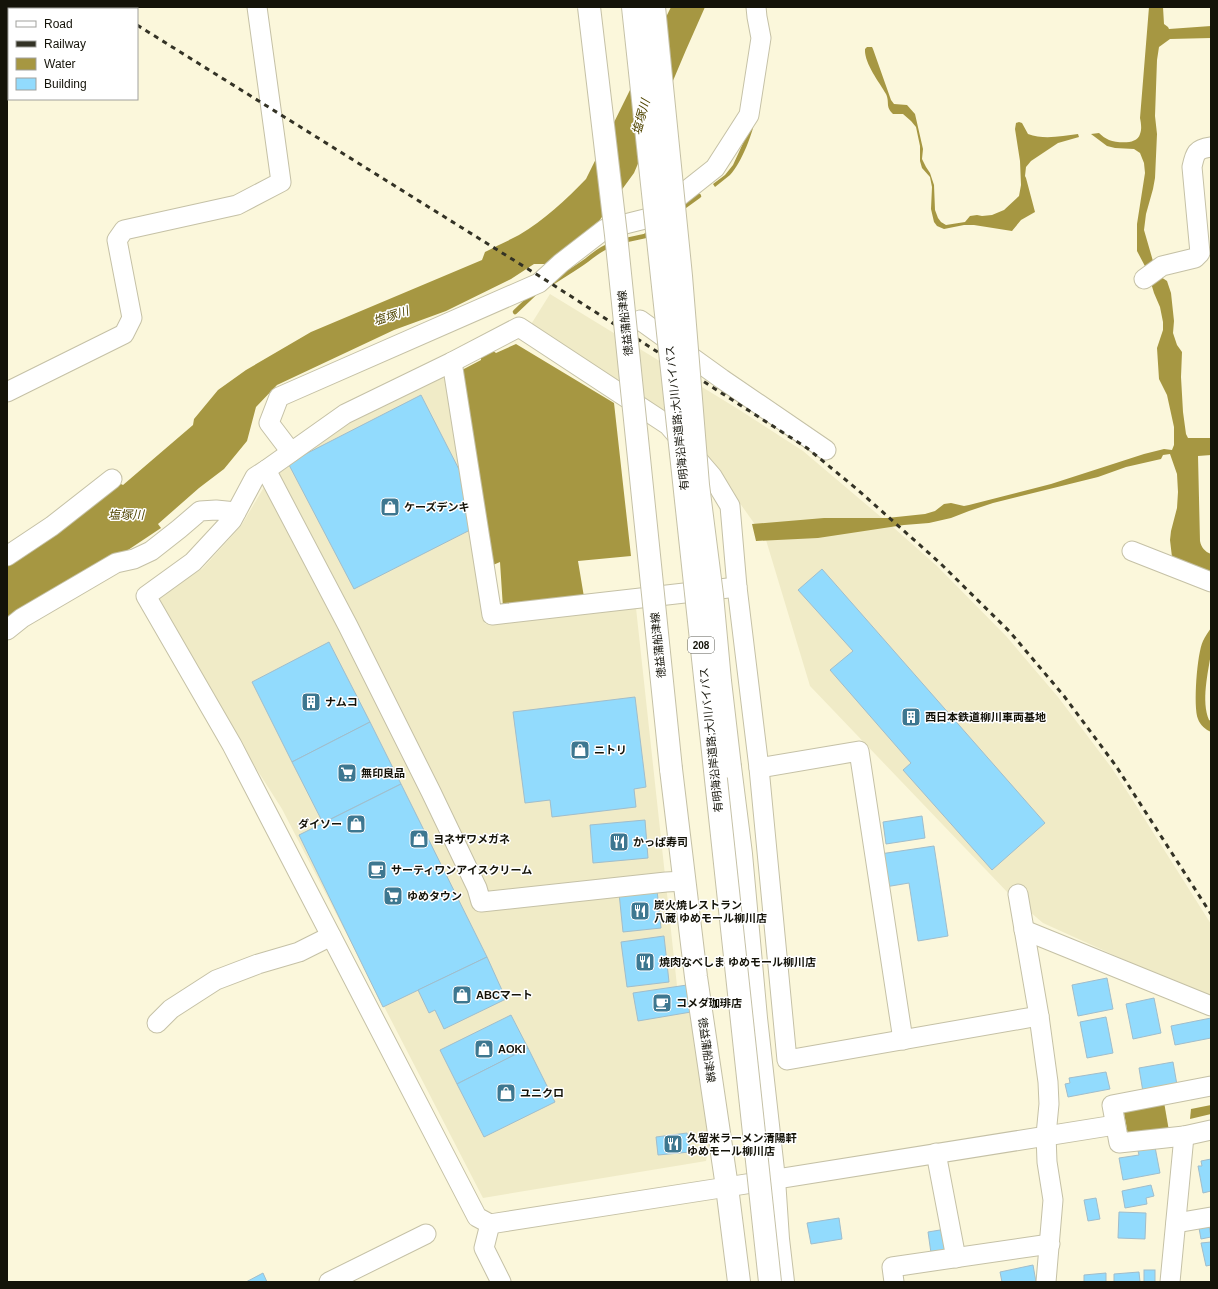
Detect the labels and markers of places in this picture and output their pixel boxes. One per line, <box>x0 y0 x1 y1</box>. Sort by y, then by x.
shop icon: ケーズデンキ <box>379 496 401 518</box>
place label: ケーズデンキ <box>404 501 469 513</box>
building icon: ナムコ <box>300 691 322 713</box>
place label: ナムコ <box>325 696 358 708</box>
building icon: 西日本鉄道柳川車両基地 <box>900 706 922 728</box>
place label: 西日本鉄道柳川車両基地 <box>925 711 1046 723</box>
shop icon: ニトリ <box>569 739 591 761</box>
place label: ニトリ <box>594 744 627 756</box>
supermarket icon: 無印良品 <box>336 762 358 784</box>
place label: 無印良品 <box>361 767 405 779</box>
shop icon: ダイソー <box>345 813 367 835</box>
place label: ダイソー <box>298 818 342 830</box>
shop icon: ヨネザワメガネ <box>408 828 430 850</box>
restaurant icon: かっぱ寿司 <box>608 831 630 853</box>
place label: ヨネザワメガネ <box>433 833 510 845</box>
place label: かっぱ寿司 <box>633 836 688 848</box>
cafe icon: サーティワンアイスクリーム <box>366 859 388 881</box>
place label: サーティワンアイスクリーム <box>391 864 532 876</box>
supermarket icon: ゆめタウン <box>382 885 404 907</box>
place label: ゆめタウン <box>407 890 462 902</box>
place label: 炭火焼レストラン 八蔵 ゆめモール柳川店 <box>654 899 767 924</box>
restaurant icon: 炭火焼レストラン 八蔵 ゆめモール柳川店 <box>629 900 651 922</box>
restaurant icon: 焼肉なべしま ゆめモール柳川店 <box>634 951 656 973</box>
place label: 焼肉なべしま ゆめモール柳川店 <box>659 956 816 968</box>
shop icon: ABCマート <box>451 984 473 1006</box>
place label: ABCマート <box>476 989 533 1001</box>
cafe icon: コメダ珈琲店 <box>651 992 673 1014</box>
place label: コメダ珈琲店 <box>676 997 742 1009</box>
shop icon: AOKI <box>473 1038 495 1060</box>
place label: AOKI <box>498 1043 526 1055</box>
shop icon: ユニクロ <box>495 1082 517 1104</box>
place label: ユニクロ <box>520 1087 564 1099</box>
place label: 久留米ラーメン清陽軒 ゆめモール柳川店 <box>687 1132 797 1157</box>
restaurant icon: 久留米ラーメン清陽軒 ゆめモール柳川店 <box>662 1133 684 1155</box>

